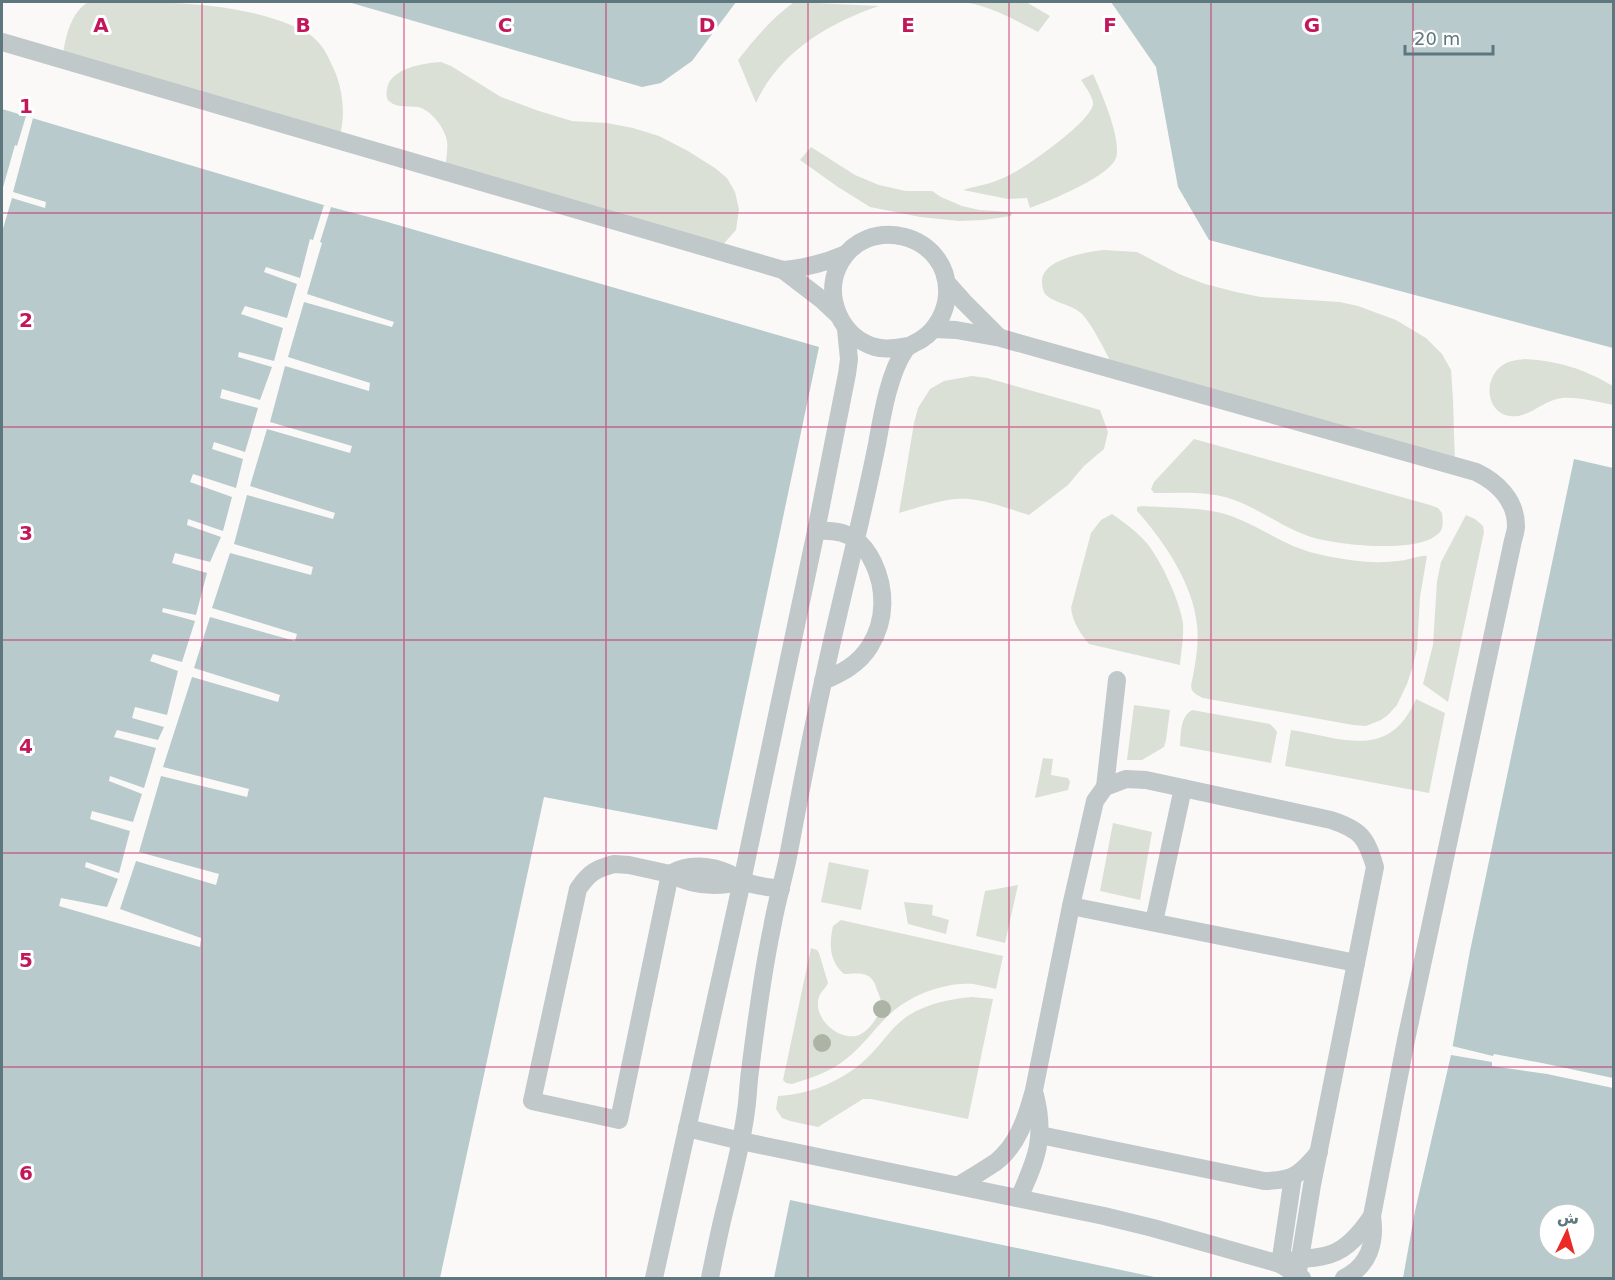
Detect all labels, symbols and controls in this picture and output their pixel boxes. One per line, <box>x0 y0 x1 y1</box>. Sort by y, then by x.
text: A <box>93 13 109 37</box>
text: B <box>295 13 311 37</box>
text: C <box>498 13 512 37</box>
text: D <box>699 13 715 37</box>
text: E <box>901 13 915 37</box>
text: F <box>1103 13 1117 37</box>
text: G <box>1304 13 1320 37</box>
scale bar <box>1405 18 1494 56</box>
text: 20 m <box>1414 28 1460 49</box>
text: 1 <box>19 94 33 118</box>
text: 2 <box>19 308 33 332</box>
text: 3 <box>19 521 33 545</box>
text: 4 <box>19 734 33 758</box>
text: 5 <box>19 948 33 972</box>
text: 6 <box>19 1161 33 1185</box>
north arrow <box>1537 1202 1597 1262</box>
text: ش <box>1556 1207 1580 1228</box>

